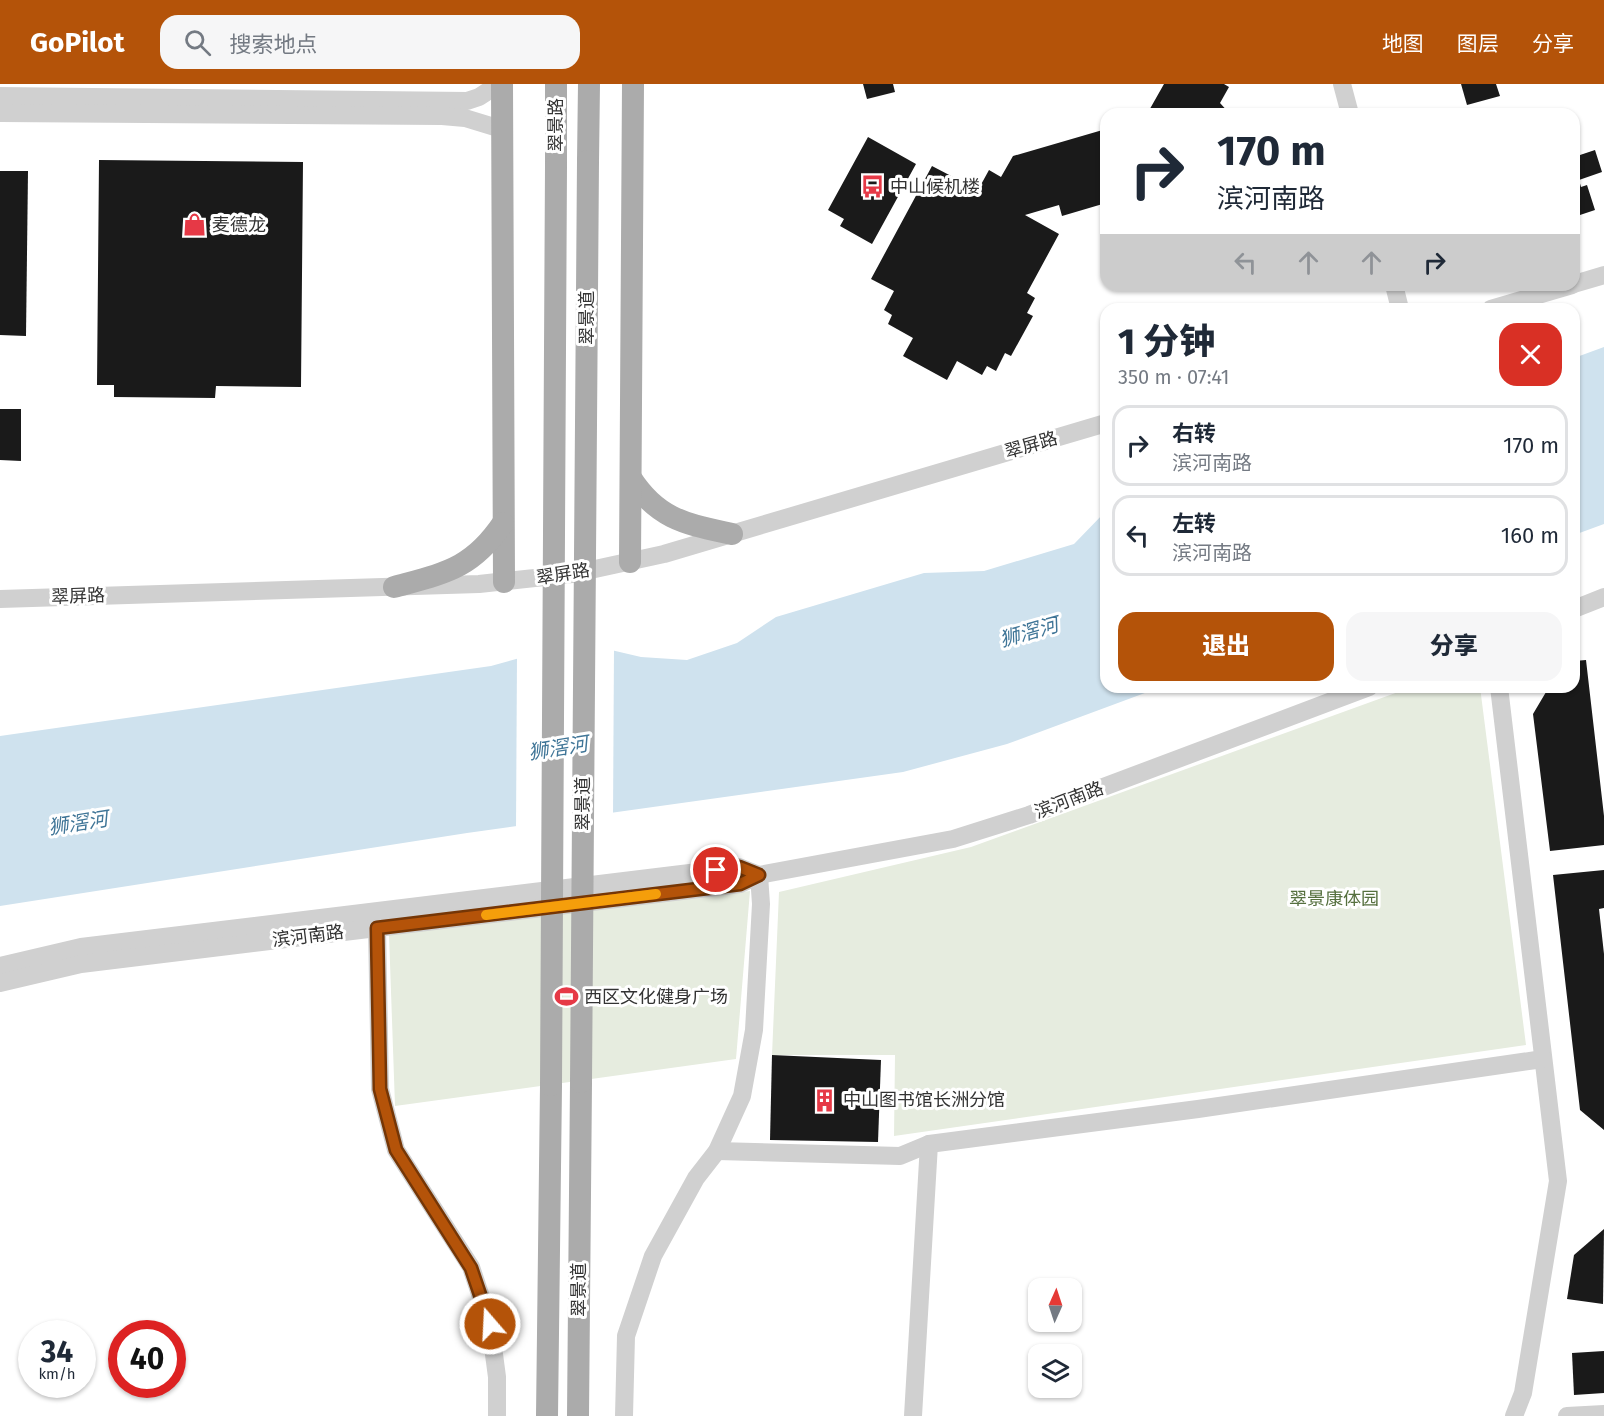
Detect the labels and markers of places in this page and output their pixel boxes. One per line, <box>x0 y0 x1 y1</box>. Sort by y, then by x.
bus stop icon: 中山候机楼 <box>859 174 885 200</box>
place label: 中山候机楼 <box>890 176 980 198</box>
shop icon: 麦德龙 <box>181 212 207 238</box>
place label: 麦德龙 <box>212 214 266 236</box>
pin <box>690 844 741 895</box>
sports icon: 西区文化健身广场 <box>553 984 579 1010</box>
place label: 西区文化健身广场 <box>584 986 728 1008</box>
building icon: 中山图书馆长洲分馆 <box>812 1087 838 1113</box>
place label: 中山图书馆长洲分馆 <box>843 1089 1005 1111</box>

